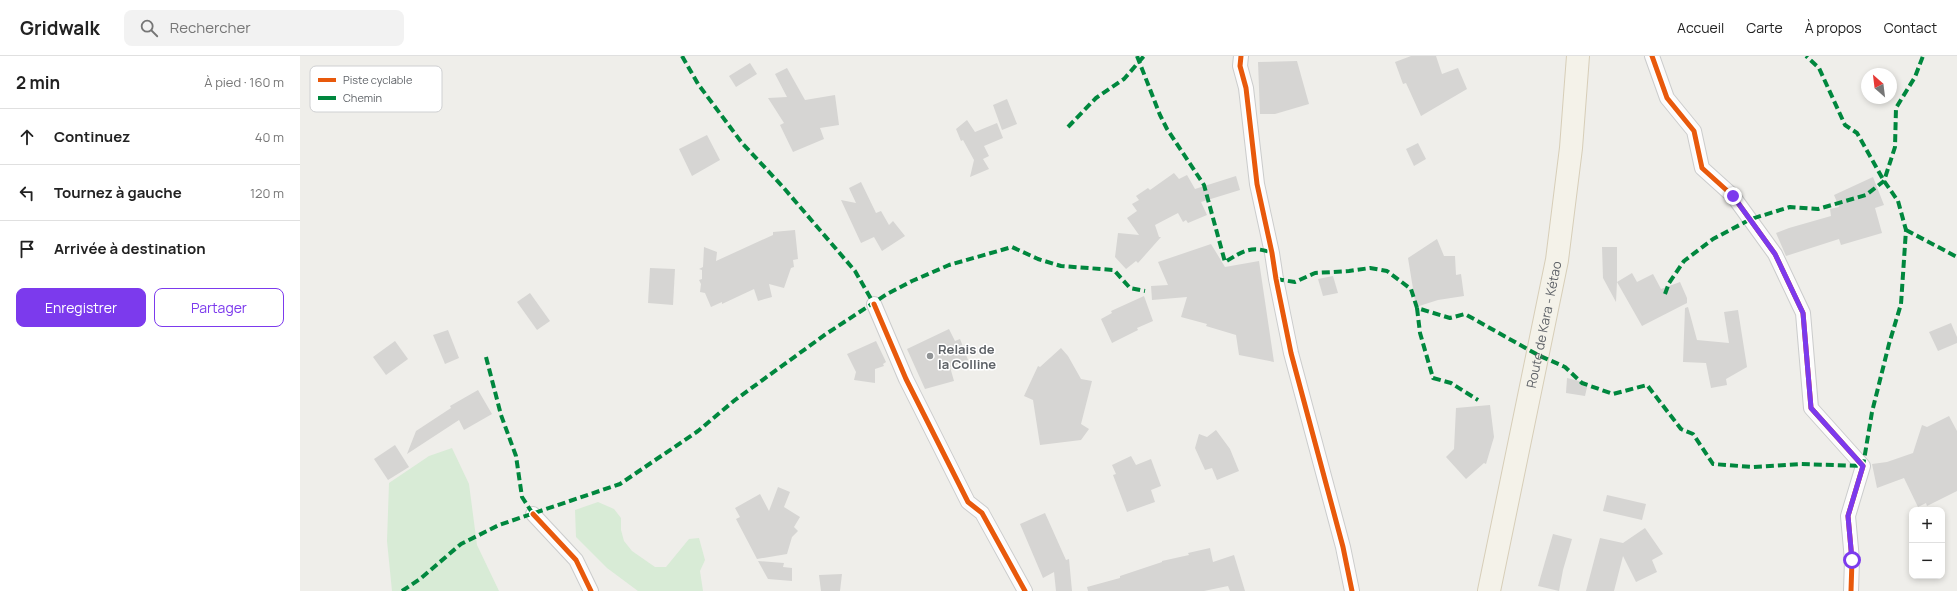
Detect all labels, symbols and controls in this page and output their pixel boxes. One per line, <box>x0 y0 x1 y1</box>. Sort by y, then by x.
search box <box>124 10 404 46</box>
text: Gridwalk <box>20 15 100 41</box>
icon: search <box>138 17 160 39</box>
text: Rechercher <box>170 17 251 38</box>
text: Accueil <box>1677 18 1724 37</box>
text: Carte <box>1746 18 1783 37</box>
text: À propos <box>1805 18 1862 37</box>
text: Contact <box>1884 18 1937 37</box>
legend <box>310 66 442 112</box>
north arrow <box>1861 68 1897 104</box>
text: 2 min <box>16 71 60 94</box>
text: Piste cyclable <box>343 72 413 87</box>
text: À pied · 160 m <box>204 73 284 91</box>
text: Chemin <box>343 90 382 105</box>
icon: ahead <box>16 126 38 148</box>
text: Continuez <box>54 126 130 147</box>
text: 40 m <box>255 128 284 146</box>
icon: left <box>16 182 38 204</box>
text: Tournez à gauche <box>54 182 182 203</box>
text: 120 m <box>250 184 284 202</box>
route end <box>1724 187 1742 205</box>
icon: arrive <box>16 238 38 260</box>
text: Arrivée à destination <box>54 238 206 259</box>
street label: Route de Kara - Kétao <box>1522 259 1566 390</box>
button: Enregistrer <box>16 288 146 327</box>
button: Partager <box>154 288 284 327</box>
place label: Relais de la Colline <box>938 340 996 373</box>
marker: Relais de la Colline <box>925 351 935 361</box>
map controls <box>1909 507 1945 579</box>
button: + <box>1909 507 1945 543</box>
button: − <box>1909 543 1945 579</box>
route start <box>1843 551 1861 569</box>

